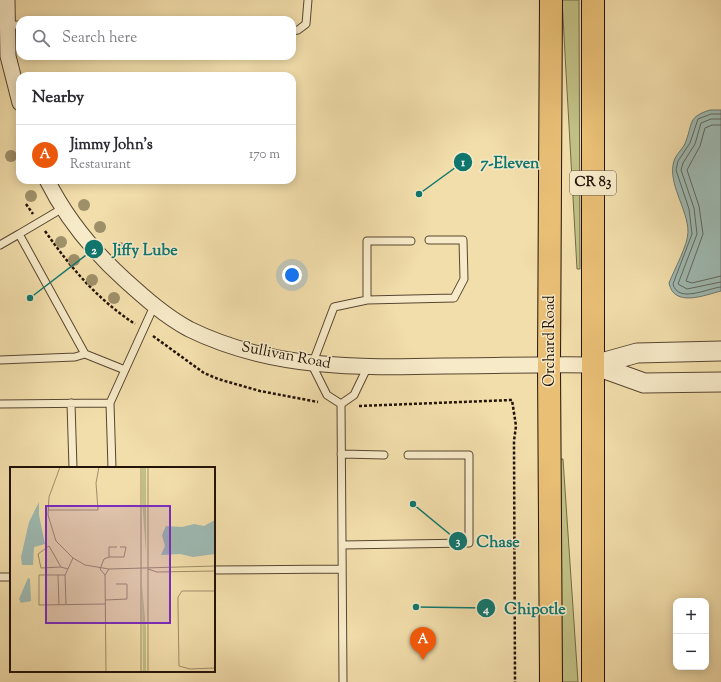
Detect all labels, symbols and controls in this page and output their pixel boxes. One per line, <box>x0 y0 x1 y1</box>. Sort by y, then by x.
search box <box>16 16 296 60</box>
icon: search <box>30 27 52 49</box>
text: Search here <box>62 28 137 49</box>
text: Nearby <box>32 86 84 110</box>
text: Jimmy John's <box>70 135 153 156</box>
text: A <box>40 146 50 164</box>
text: 170 m <box>249 146 280 164</box>
callout: 7-Eleven <box>453 148 548 176</box>
text: 7-Eleven <box>480 153 540 176</box>
text: 1 <box>460 154 466 172</box>
text: Restaurant <box>70 156 131 174</box>
road number: CR 83 <box>570 171 616 195</box>
callout: Jiffy Lube <box>84 235 185 263</box>
text: Jiffy Lube <box>110 240 178 263</box>
text: 2 <box>91 242 97 260</box>
your location <box>282 265 302 285</box>
street label: Orchard Road <box>540 295 561 387</box>
street label: Sullivan Road <box>239 337 333 375</box>
inset map <box>10 467 215 672</box>
callout: Chase <box>448 527 528 555</box>
text: Chase <box>476 532 520 555</box>
text: 3 <box>456 533 461 551</box>
callout: Chipotle <box>476 594 574 622</box>
map controls <box>673 598 709 670</box>
button: + <box>673 598 709 634</box>
text: Chipotle <box>504 599 566 622</box>
text: 4 <box>482 601 489 619</box>
pin: A <box>410 627 436 660</box>
button: − <box>673 634 709 670</box>

